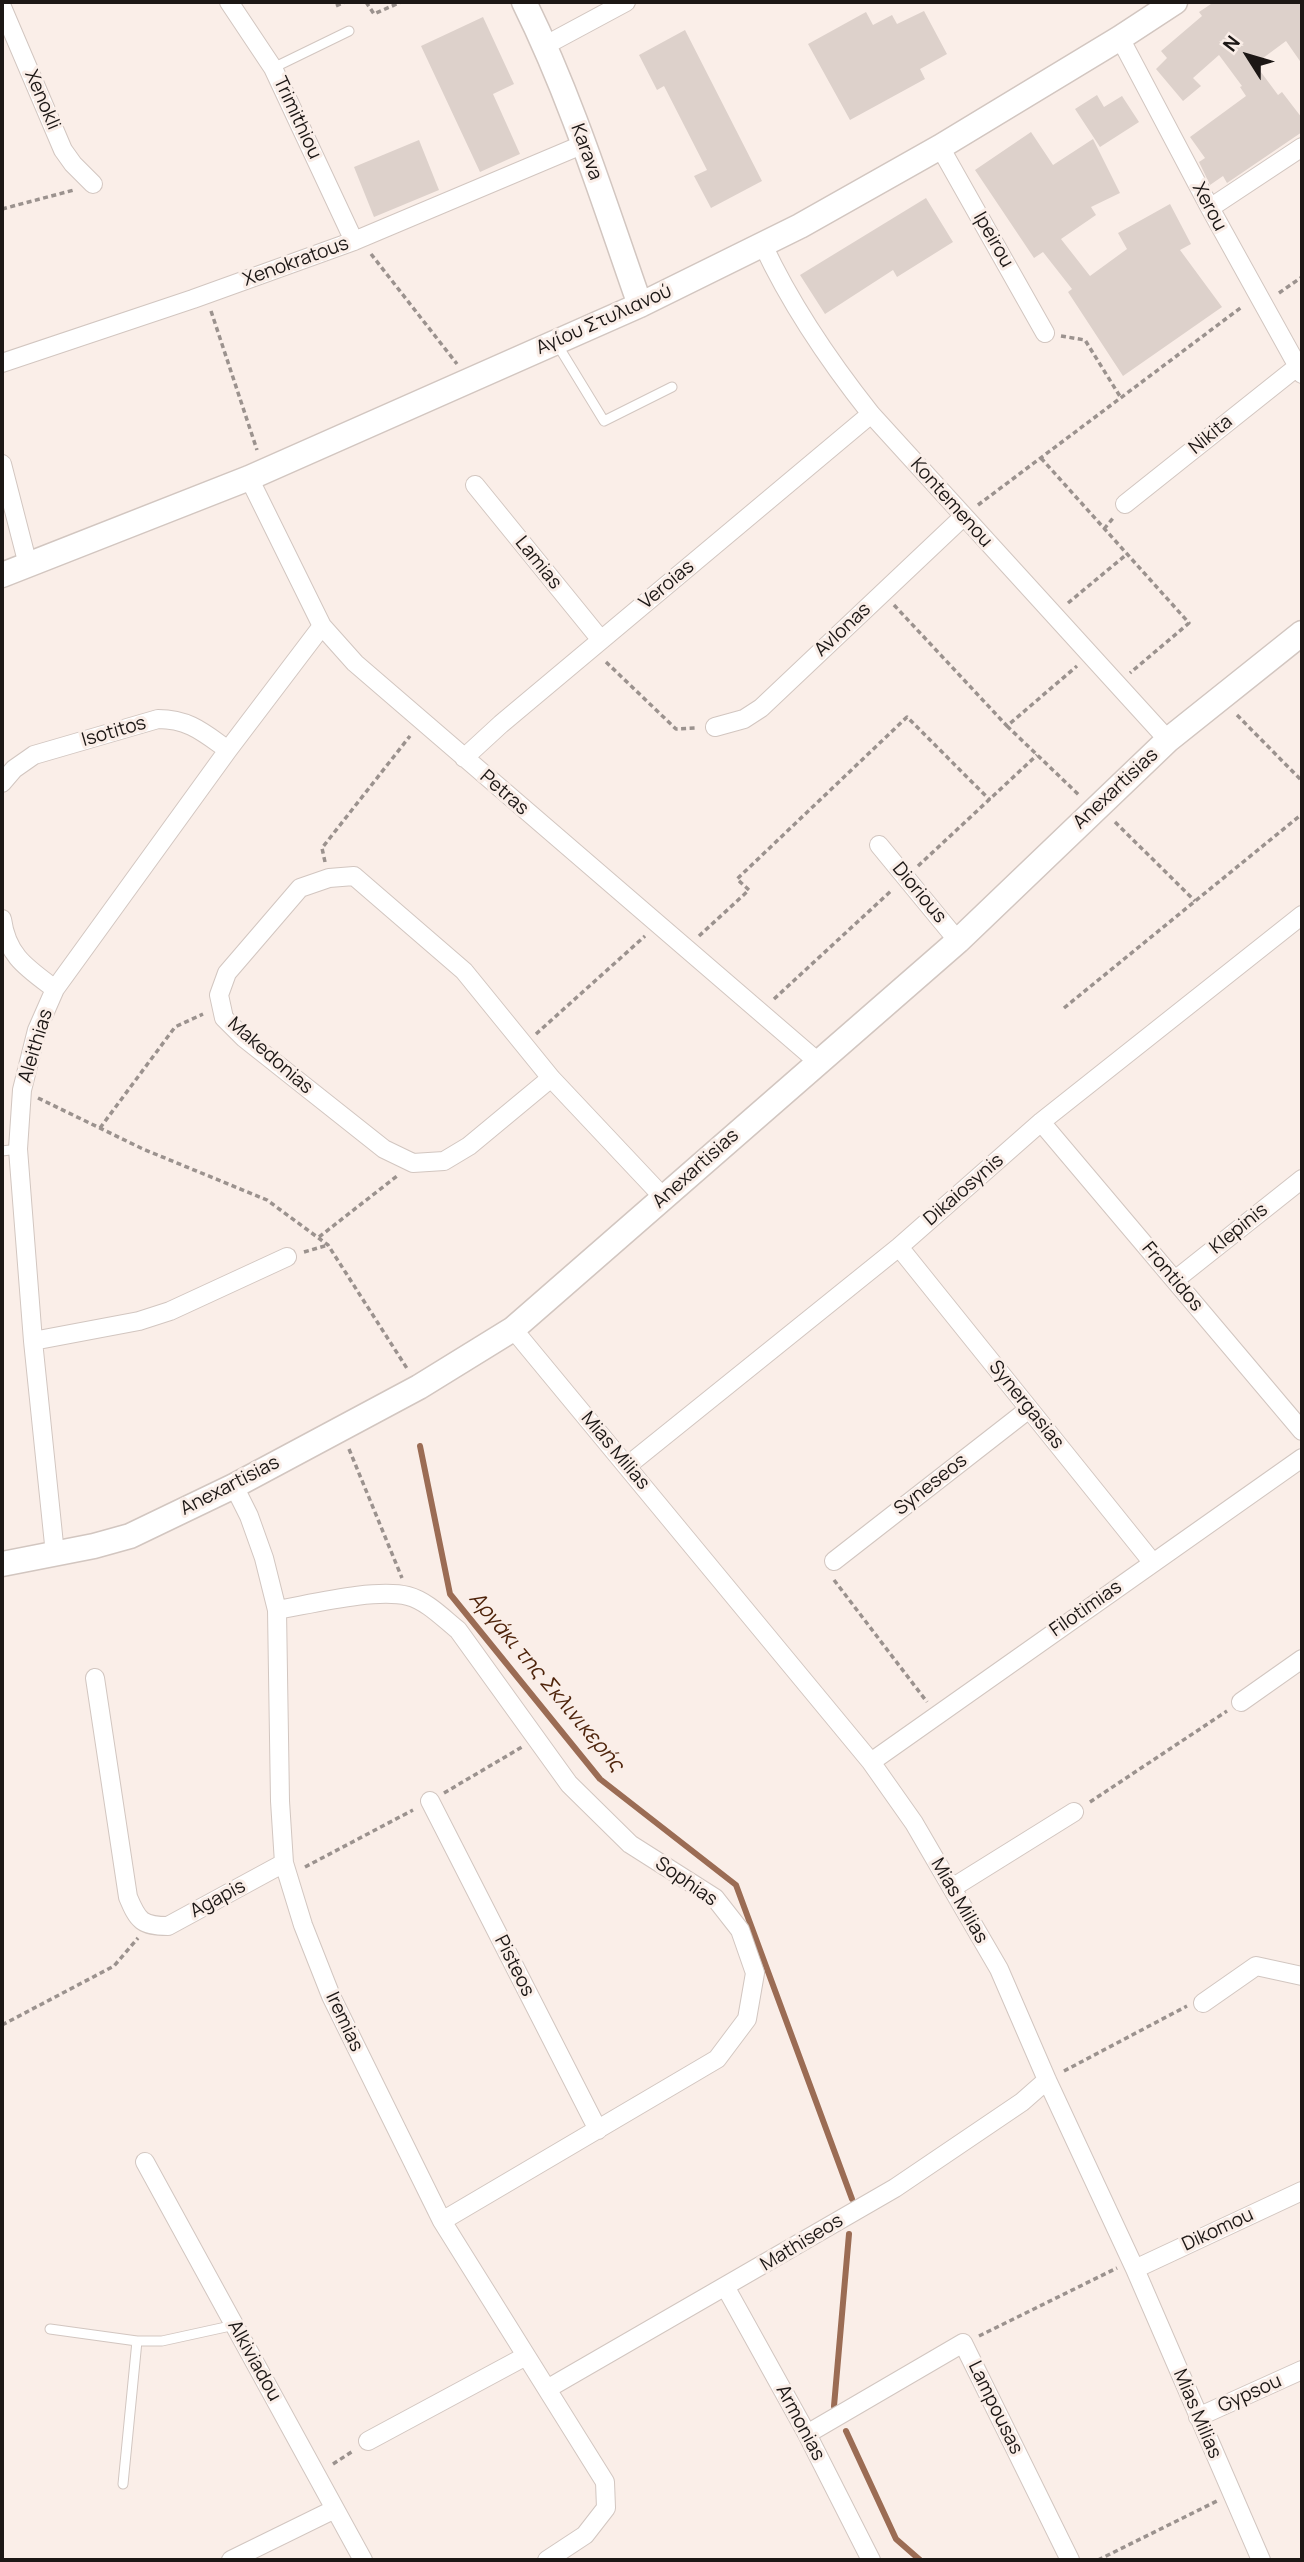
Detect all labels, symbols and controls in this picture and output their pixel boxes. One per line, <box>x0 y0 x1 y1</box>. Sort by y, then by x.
north arrow <box>1213 21 1283 91</box>
text: N <box>1217 30 1246 57</box>
street label: Xenokli <box>19 67 65 133</box>
street label: Trimithiou <box>268 73 326 163</box>
street label: Karava <box>565 121 607 183</box>
street label: Xerou <box>1187 179 1231 235</box>
street label: Ipeirou <box>968 208 1018 272</box>
street label: Xenokratous <box>240 232 352 292</box>
street label: Αγίου Στυλιανού <box>533 280 675 360</box>
street label: Nikita <box>1185 411 1237 459</box>
street label: Kontemenou <box>905 454 997 552</box>
street label: Lamias <box>510 532 566 594</box>
street label: Veroias <box>635 556 699 614</box>
street label: Avlonas <box>810 598 876 662</box>
street label: Isotitos <box>79 712 149 752</box>
street label: Anexartisias <box>1069 744 1163 834</box>
street label: Petras <box>475 766 533 820</box>
street label: Diorious <box>887 858 951 928</box>
street label: Aleithias <box>14 1006 58 1086</box>
street label: Makedonias <box>223 1013 317 1099</box>
street label: Anexartisias <box>648 1124 744 1214</box>
street label: Dikaiosynis <box>920 1149 1008 1231</box>
street label: Klepinis <box>1205 1199 1273 1259</box>
street label: Frontidos <box>1137 1238 1207 1316</box>
street label: Synergasias <box>983 1356 1069 1454</box>
street label: Mias Milias <box>576 1407 654 1495</box>
street label: Syneseos <box>890 1450 972 1520</box>
street label: Anexartisias <box>177 1451 283 1521</box>
street label: Filotimias <box>1046 1576 1126 1642</box>
water label: Αργάκι της Σκλινικερής <box>463 1587 629 1777</box>
street label: Sophias <box>651 1852 721 1912</box>
street label: Mias Milias <box>925 1854 993 1948</box>
street label: Agapis <box>186 1875 250 1923</box>
street label: Pisteos <box>489 1932 539 2000</box>
street label: Iremias <box>320 1989 368 2055</box>
street label: Dikomou <box>1179 2204 1257 2256</box>
street label: Mathiseos <box>757 2210 847 2276</box>
street label: Alkiviadou <box>223 2317 285 2405</box>
street label: Lampousas <box>963 2358 1027 2458</box>
street label: Mias Milias <box>1168 2366 1226 2462</box>
street label: Gypsou <box>1215 2370 1285 2418</box>
street label: Armonias <box>771 2381 829 2465</box>

